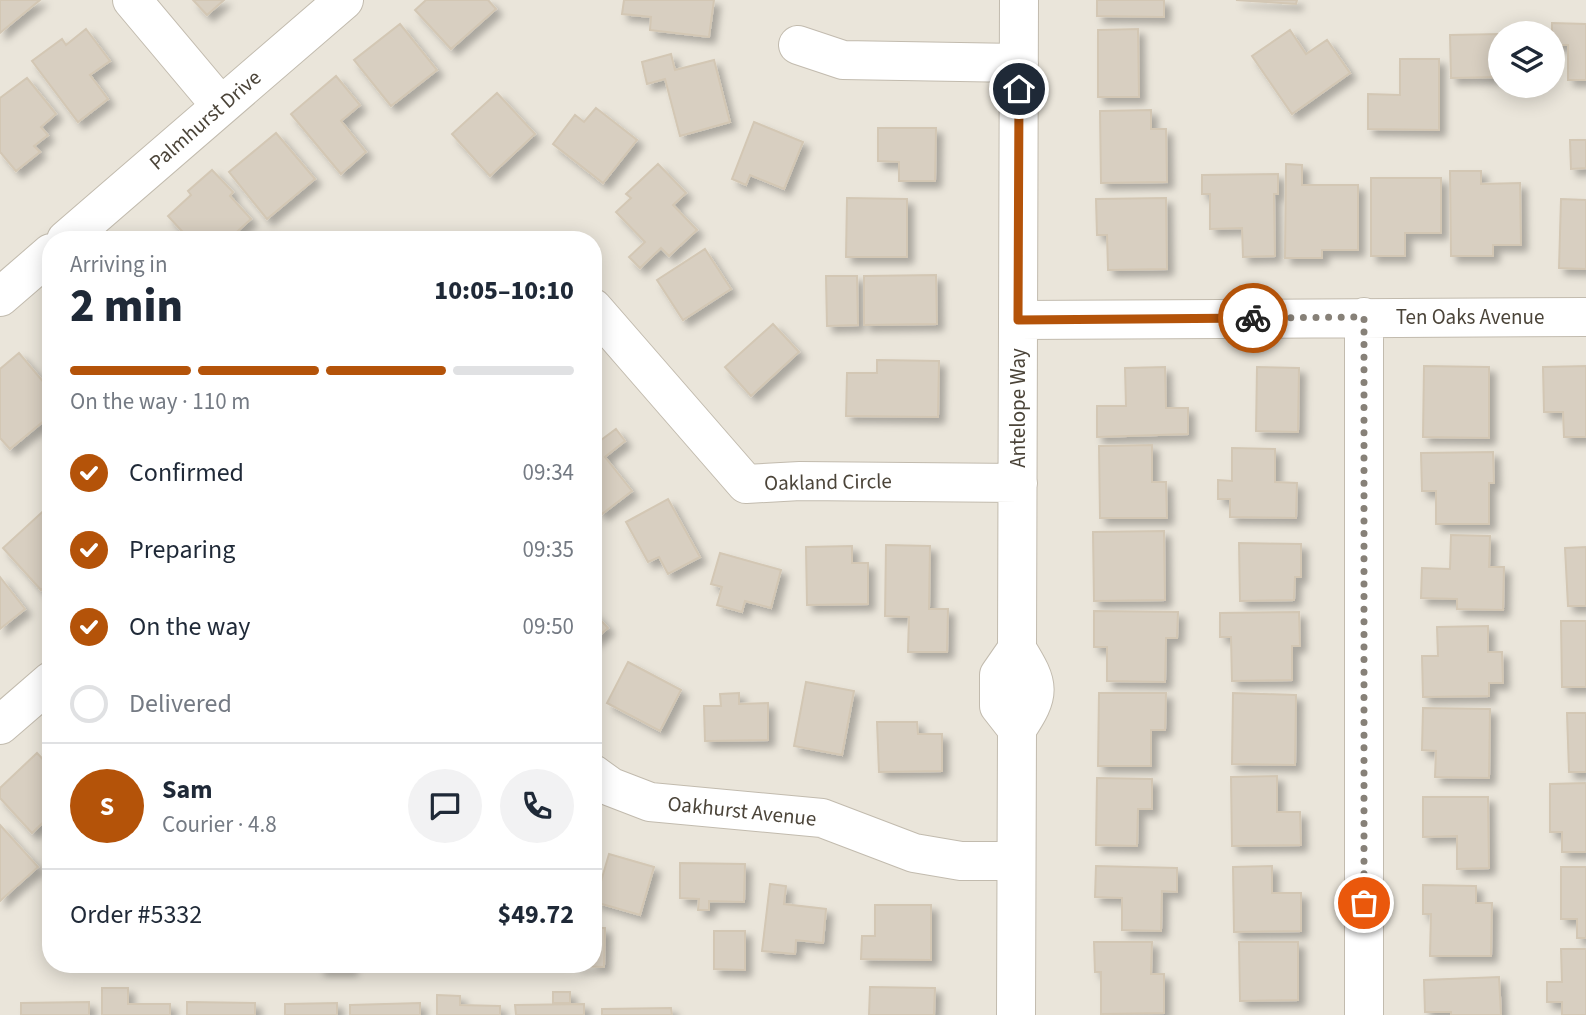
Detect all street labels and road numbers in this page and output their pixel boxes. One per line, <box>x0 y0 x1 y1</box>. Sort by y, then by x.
street label: Palmhurst Drive <box>142 63 268 177</box>
street label: Ten Oaks Avenue <box>1396 302 1544 332</box>
street label: Antelope Way <box>1003 348 1033 468</box>
street label: Oakland Circle <box>764 466 892 498</box>
street label: Oakhurst Avenue <box>666 788 818 834</box>

